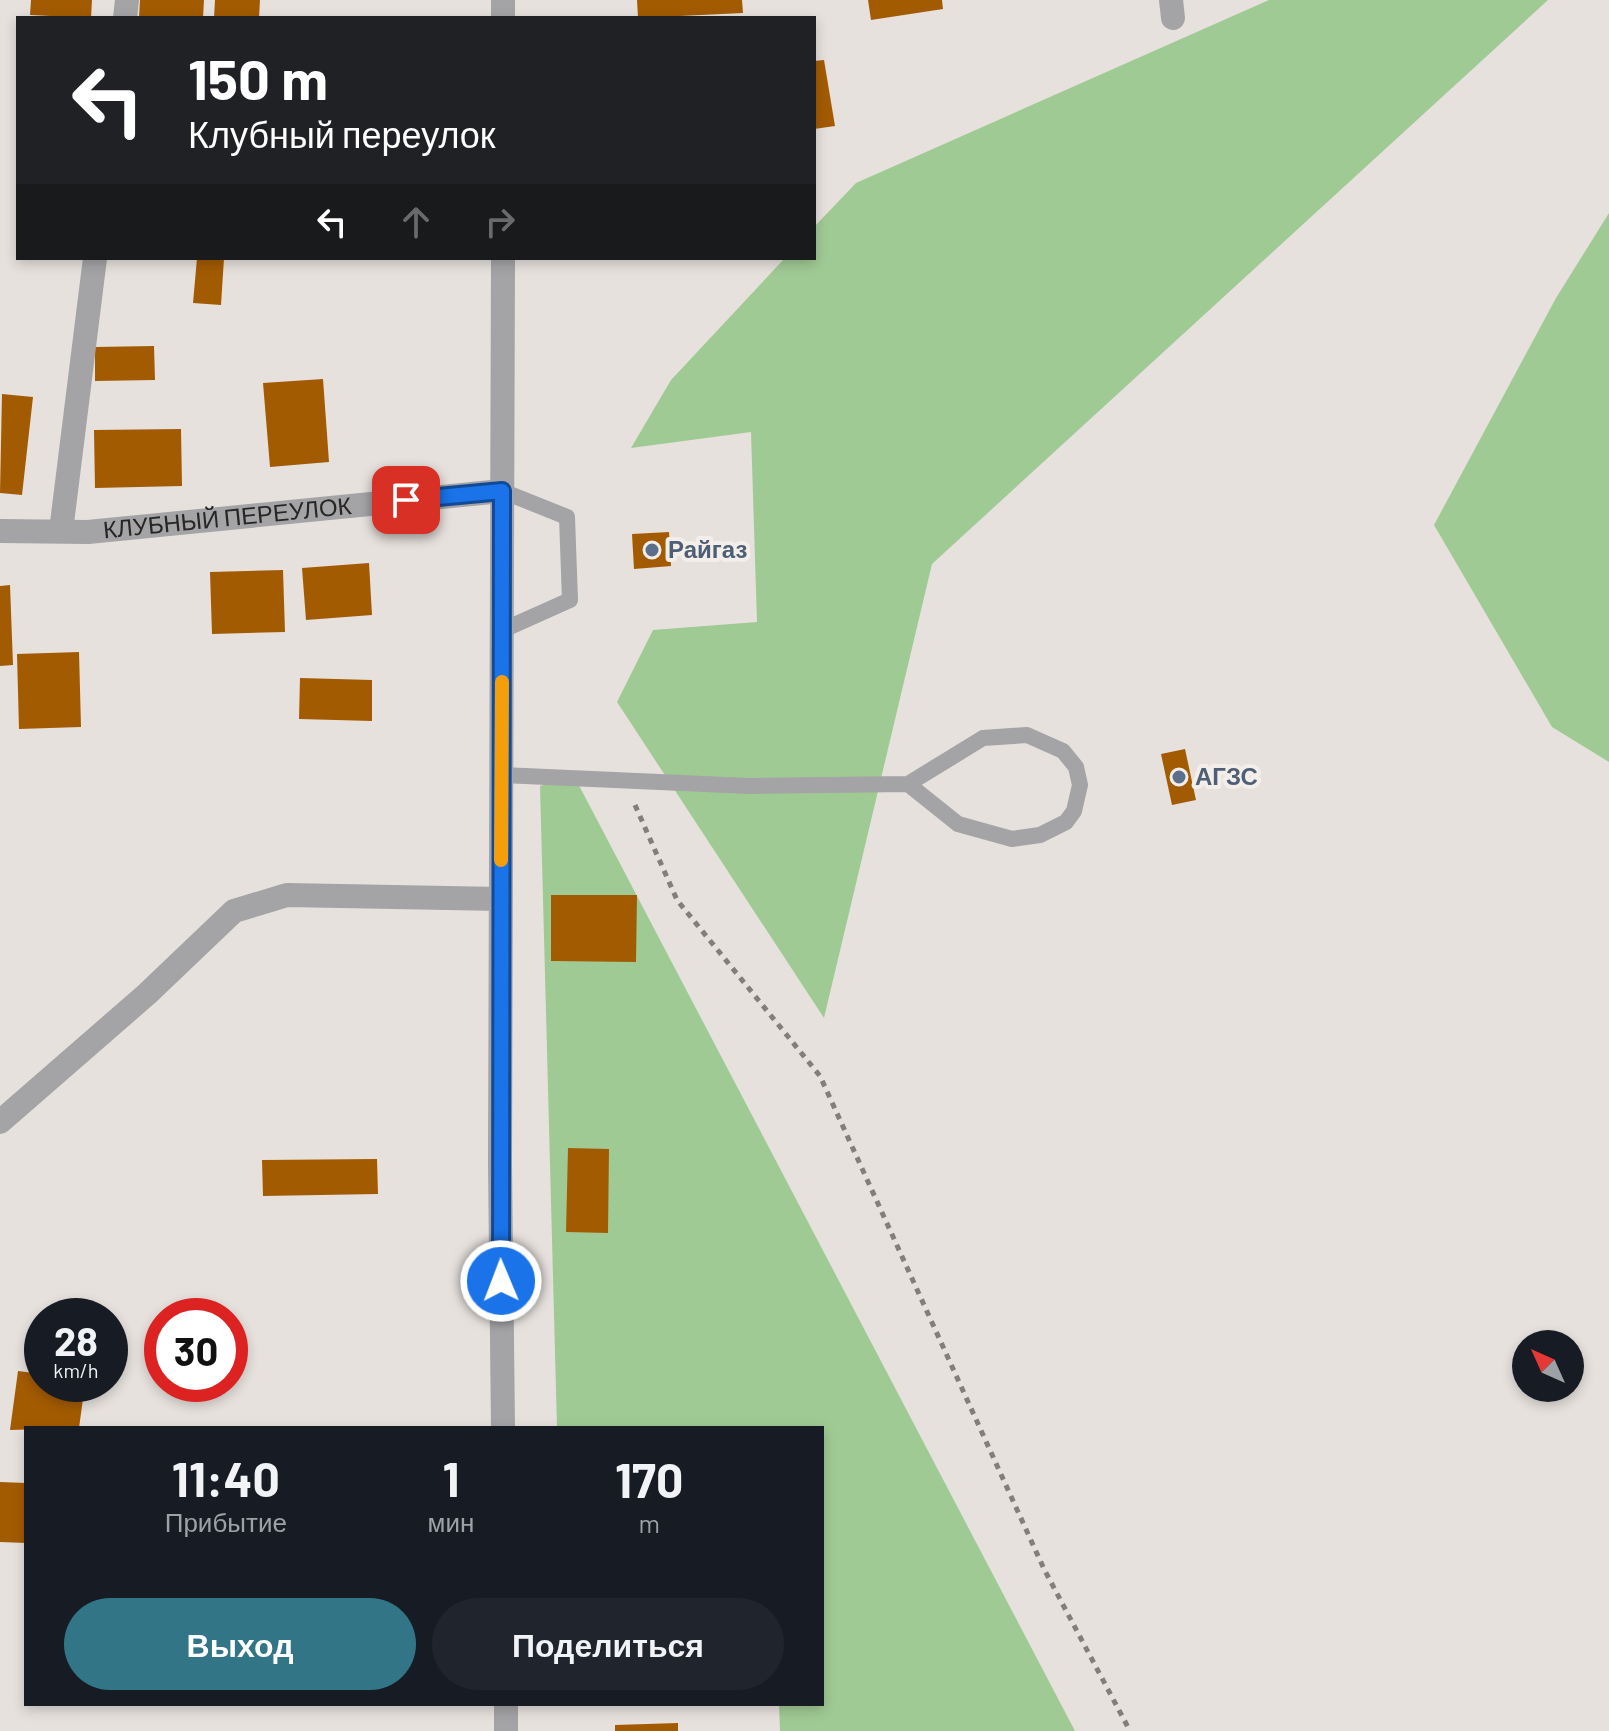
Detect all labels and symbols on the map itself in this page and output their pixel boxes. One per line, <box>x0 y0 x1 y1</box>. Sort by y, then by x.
pin <box>372 466 440 534</box>
street label: КЛУБНЫЙ ПЕРЕУЛОК <box>102 490 353 543</box>
place label: Райгаз <box>668 534 747 563</box>
marker: Райгаз <box>643 541 661 559</box>
place label: АГЗС <box>1195 761 1258 790</box>
marker: АГЗС <box>1170 768 1188 786</box>
position arrow <box>459 1239 543 1323</box>
speed limit sign: 30 <box>144 1298 248 1402</box>
north arrow <box>1512 1330 1584 1402</box>

